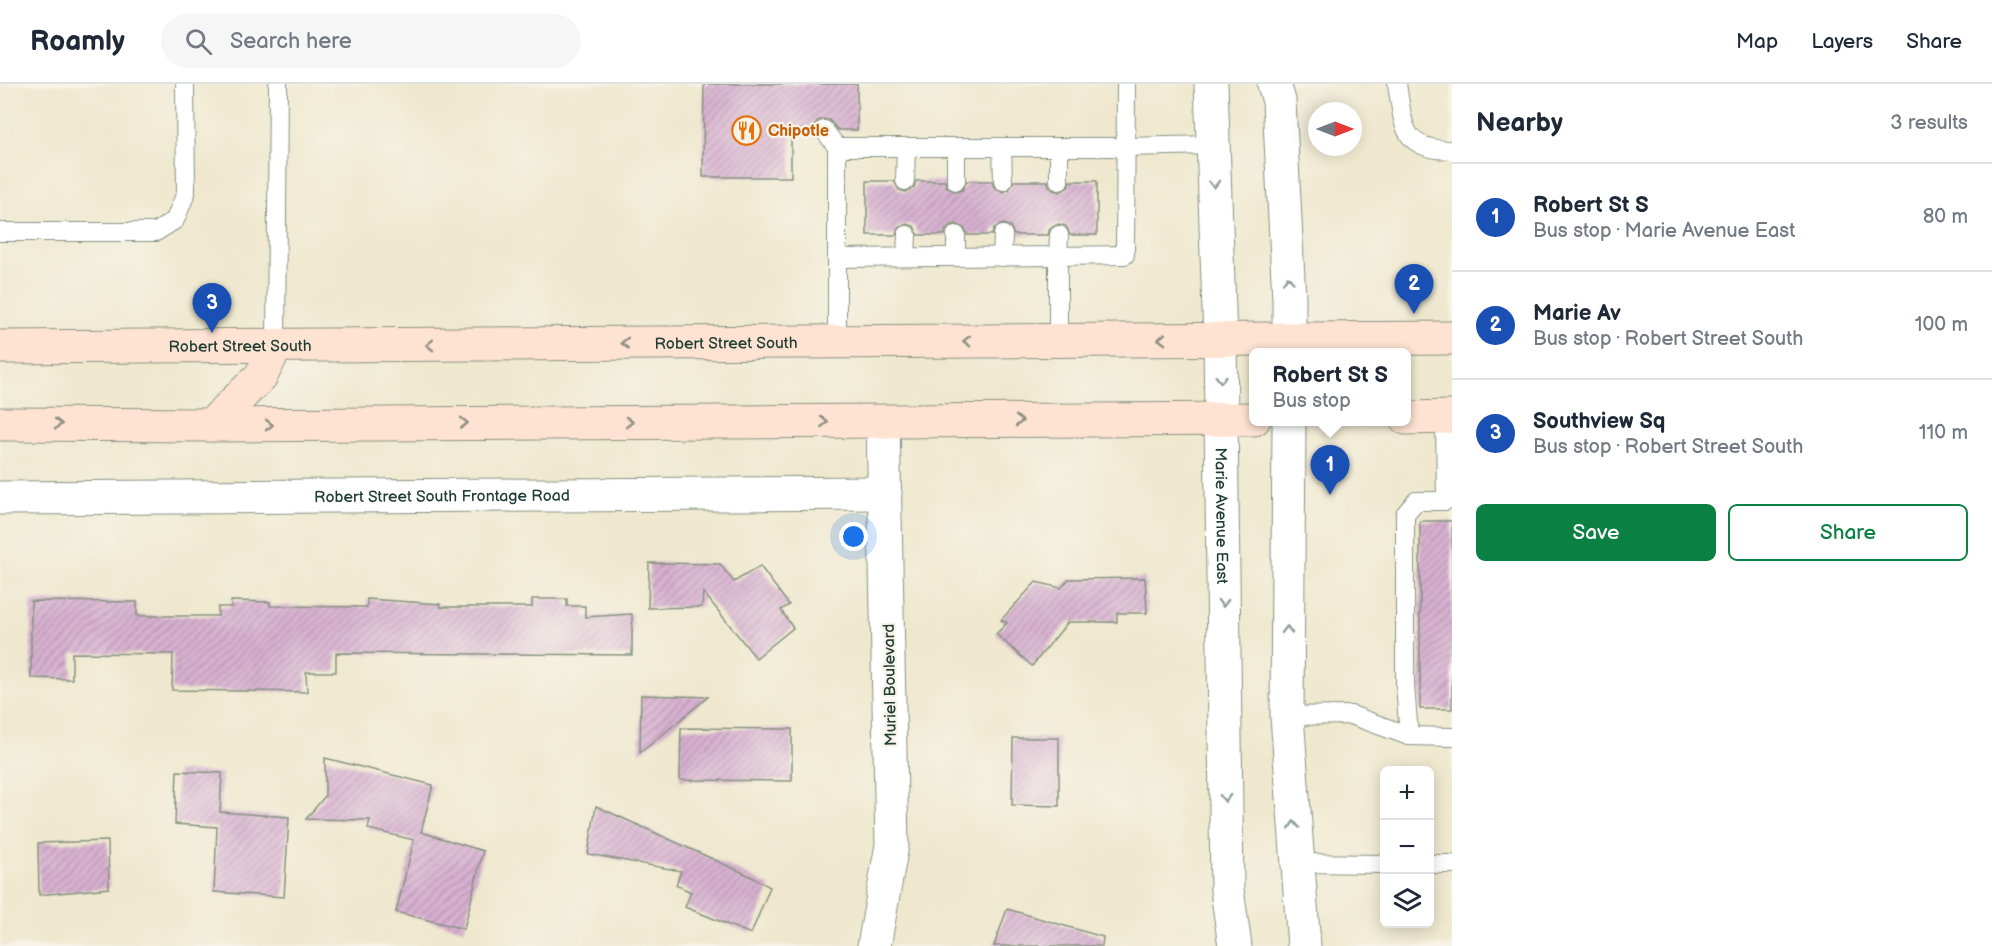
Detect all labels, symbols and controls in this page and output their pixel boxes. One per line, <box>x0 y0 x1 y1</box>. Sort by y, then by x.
search box <box>161 14 581 68</box>
text: Roamly <box>30 25 125 58</box>
icon: search <box>182 25 215 58</box>
text: Search here <box>230 28 352 55</box>
text: Map <box>1736 29 1778 54</box>
text: Layers <box>1811 29 1873 54</box>
text: Share <box>1906 29 1962 54</box>
north arrow <box>1308 102 1362 156</box>
text: Nearby <box>1476 108 1563 139</box>
text: 3 results <box>1890 111 1968 135</box>
restaurant icon: Chipotle <box>731 114 763 146</box>
place label: Chipotle <box>768 122 829 141</box>
one-way arrow <box>1208 180 1221 189</box>
text: Robert St S <box>1533 192 1649 219</box>
text: 1 <box>1491 205 1500 229</box>
text: 80 m <box>1923 205 1968 229</box>
text: Bus stop · Marie Avenue East <box>1533 219 1795 243</box>
pin: 2 <box>1394 264 1434 314</box>
one-way arrow <box>1282 276 1295 285</box>
pin: 3 <box>192 284 232 333</box>
text: Marie Av <box>1533 300 1621 327</box>
text: 2 <box>1490 313 1501 337</box>
text: 100 m <box>1915 313 1968 337</box>
text: Bus stop · Robert Street South <box>1533 327 1803 351</box>
one-way arrow <box>1157 333 1166 345</box>
street label: Robert Street South <box>654 334 798 354</box>
one-way arrow <box>962 335 971 347</box>
street label: Robert Street South <box>168 337 312 357</box>
one-way arrow <box>620 337 629 349</box>
one-way arrow <box>425 339 434 351</box>
popup <box>1249 348 1411 426</box>
text: Robert St S <box>1272 362 1388 389</box>
one-way arrow <box>1215 374 1227 383</box>
text: Bus stop <box>1272 389 1351 413</box>
text: Southview Sq <box>1533 408 1665 435</box>
one-way arrow <box>1015 415 1024 427</box>
one-way arrow <box>625 416 634 429</box>
one-way arrow <box>820 416 829 428</box>
one-way arrow <box>460 417 469 429</box>
one-way arrow <box>54 418 63 430</box>
one-way arrow <box>265 419 274 431</box>
text: 3 <box>1490 421 1501 445</box>
text: 110 m <box>1919 421 1968 445</box>
text: Bus stop · Robert Street South <box>1533 435 1803 459</box>
pin: 1 <box>1310 446 1350 495</box>
street label: Marie Avenue East <box>1210 447 1231 584</box>
street label: Robert Street South Frontage Road <box>314 487 570 507</box>
button: Save <box>1476 504 1716 561</box>
button: Share <box>1728 504 1968 561</box>
your location <box>839 522 868 551</box>
one-way arrow <box>1217 599 1229 608</box>
street label: Muriel Boulevard <box>880 624 901 746</box>
one-way arrow <box>1281 626 1293 635</box>
map controls <box>1380 766 1434 928</box>
button: + <box>1380 766 1434 820</box>
one-way arrow <box>1219 794 1231 803</box>
one-way arrow <box>1288 820 1301 829</box>
button: − <box>1380 820 1434 874</box>
button: layers <box>1380 874 1434 928</box>

